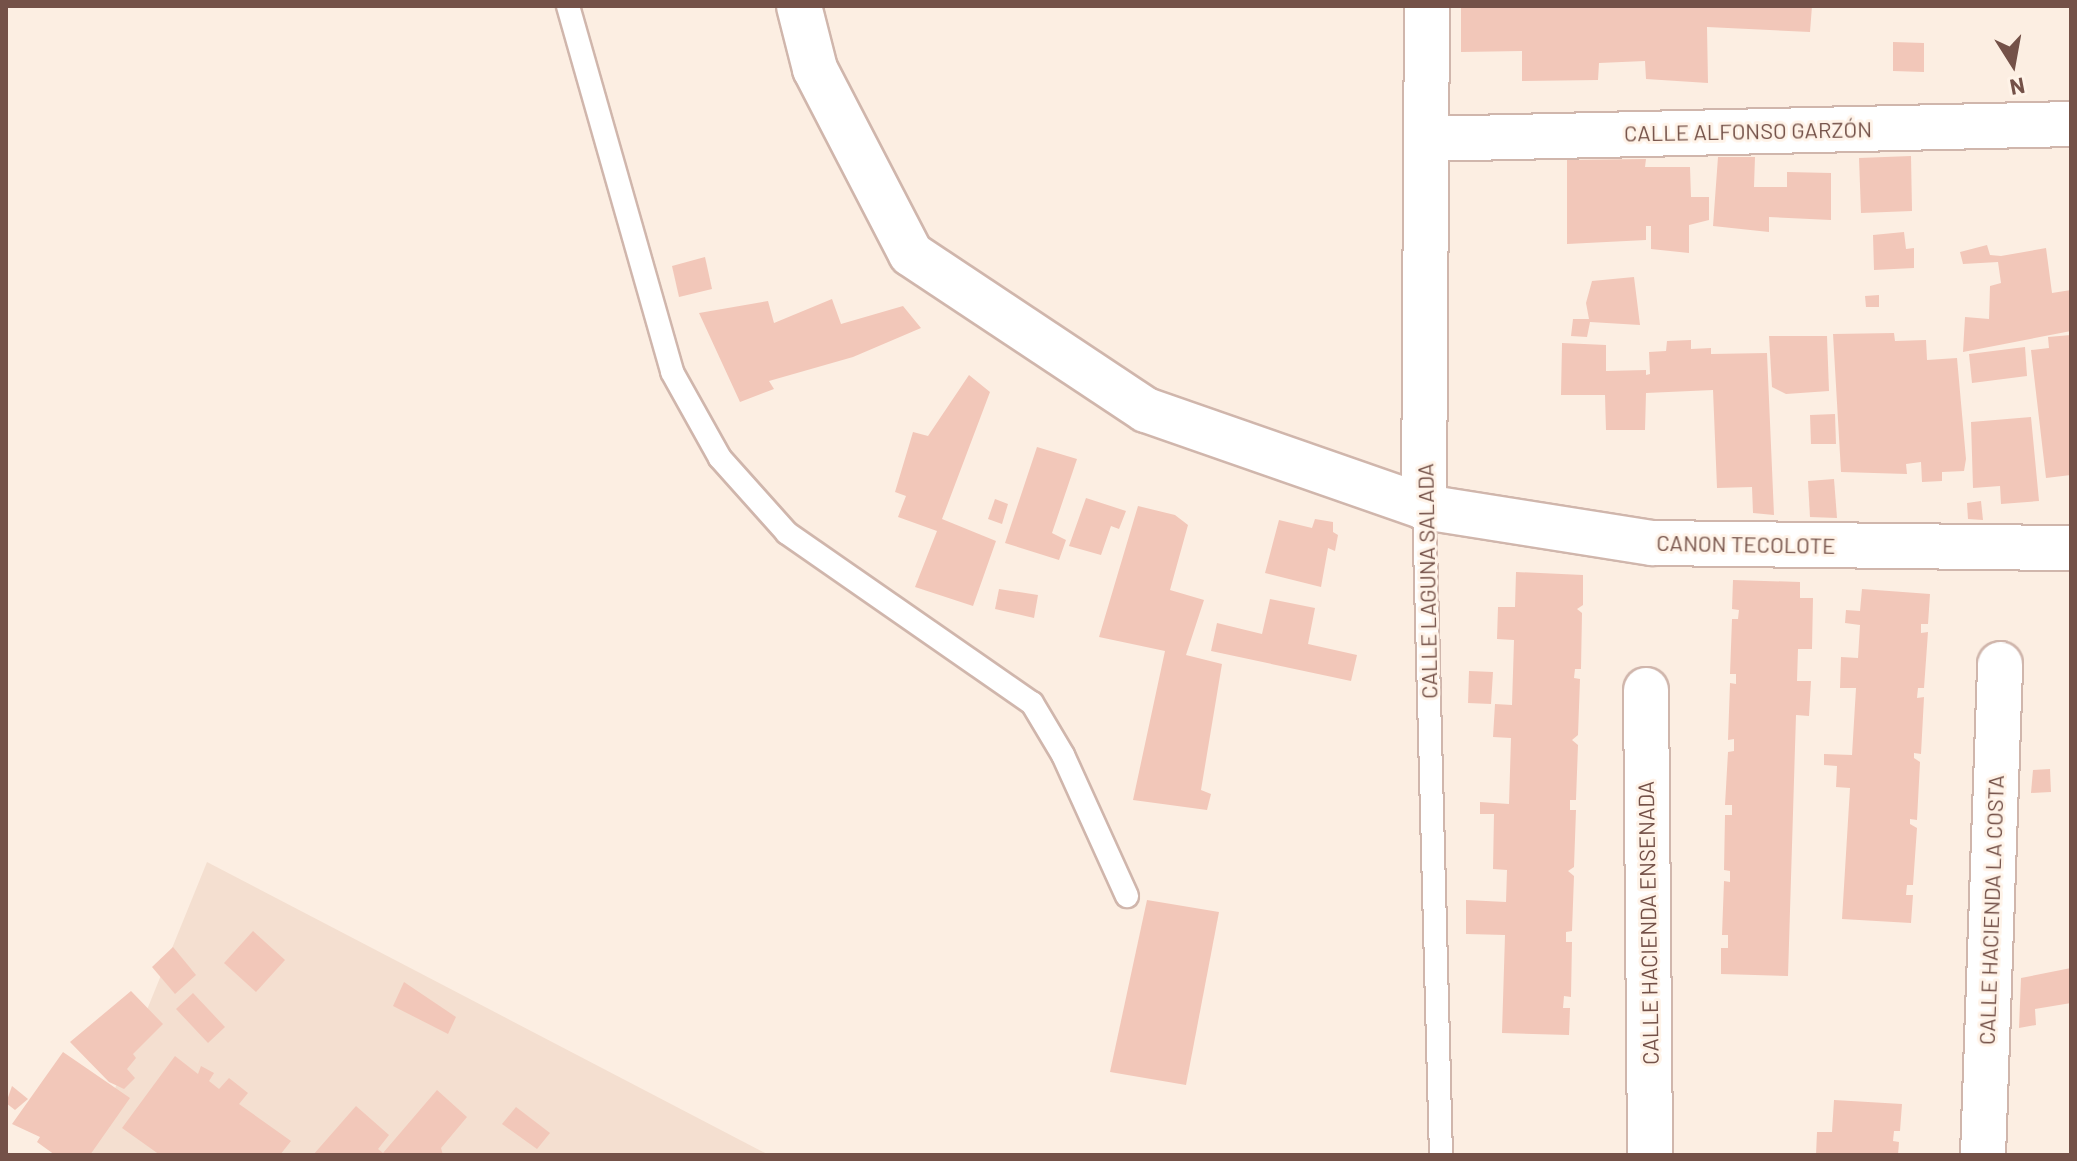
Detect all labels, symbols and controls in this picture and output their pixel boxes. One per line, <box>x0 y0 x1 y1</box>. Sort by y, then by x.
north arrow <box>1973 24 2053 104</box>
text: N <box>2008 73 2027 102</box>
street label: CALLE ALFONSO GARZÓN <box>1624 116 1872 146</box>
street label: CALLE LAGUNA SALADA <box>1412 463 1442 699</box>
street label: CANON TECOLOTE <box>1656 529 1836 559</box>
street label: CALLE HACIENDA LA COSTA <box>1973 775 2009 1045</box>
street label: CALLE HACIENDA ENSENADA <box>1632 781 1664 1065</box>

